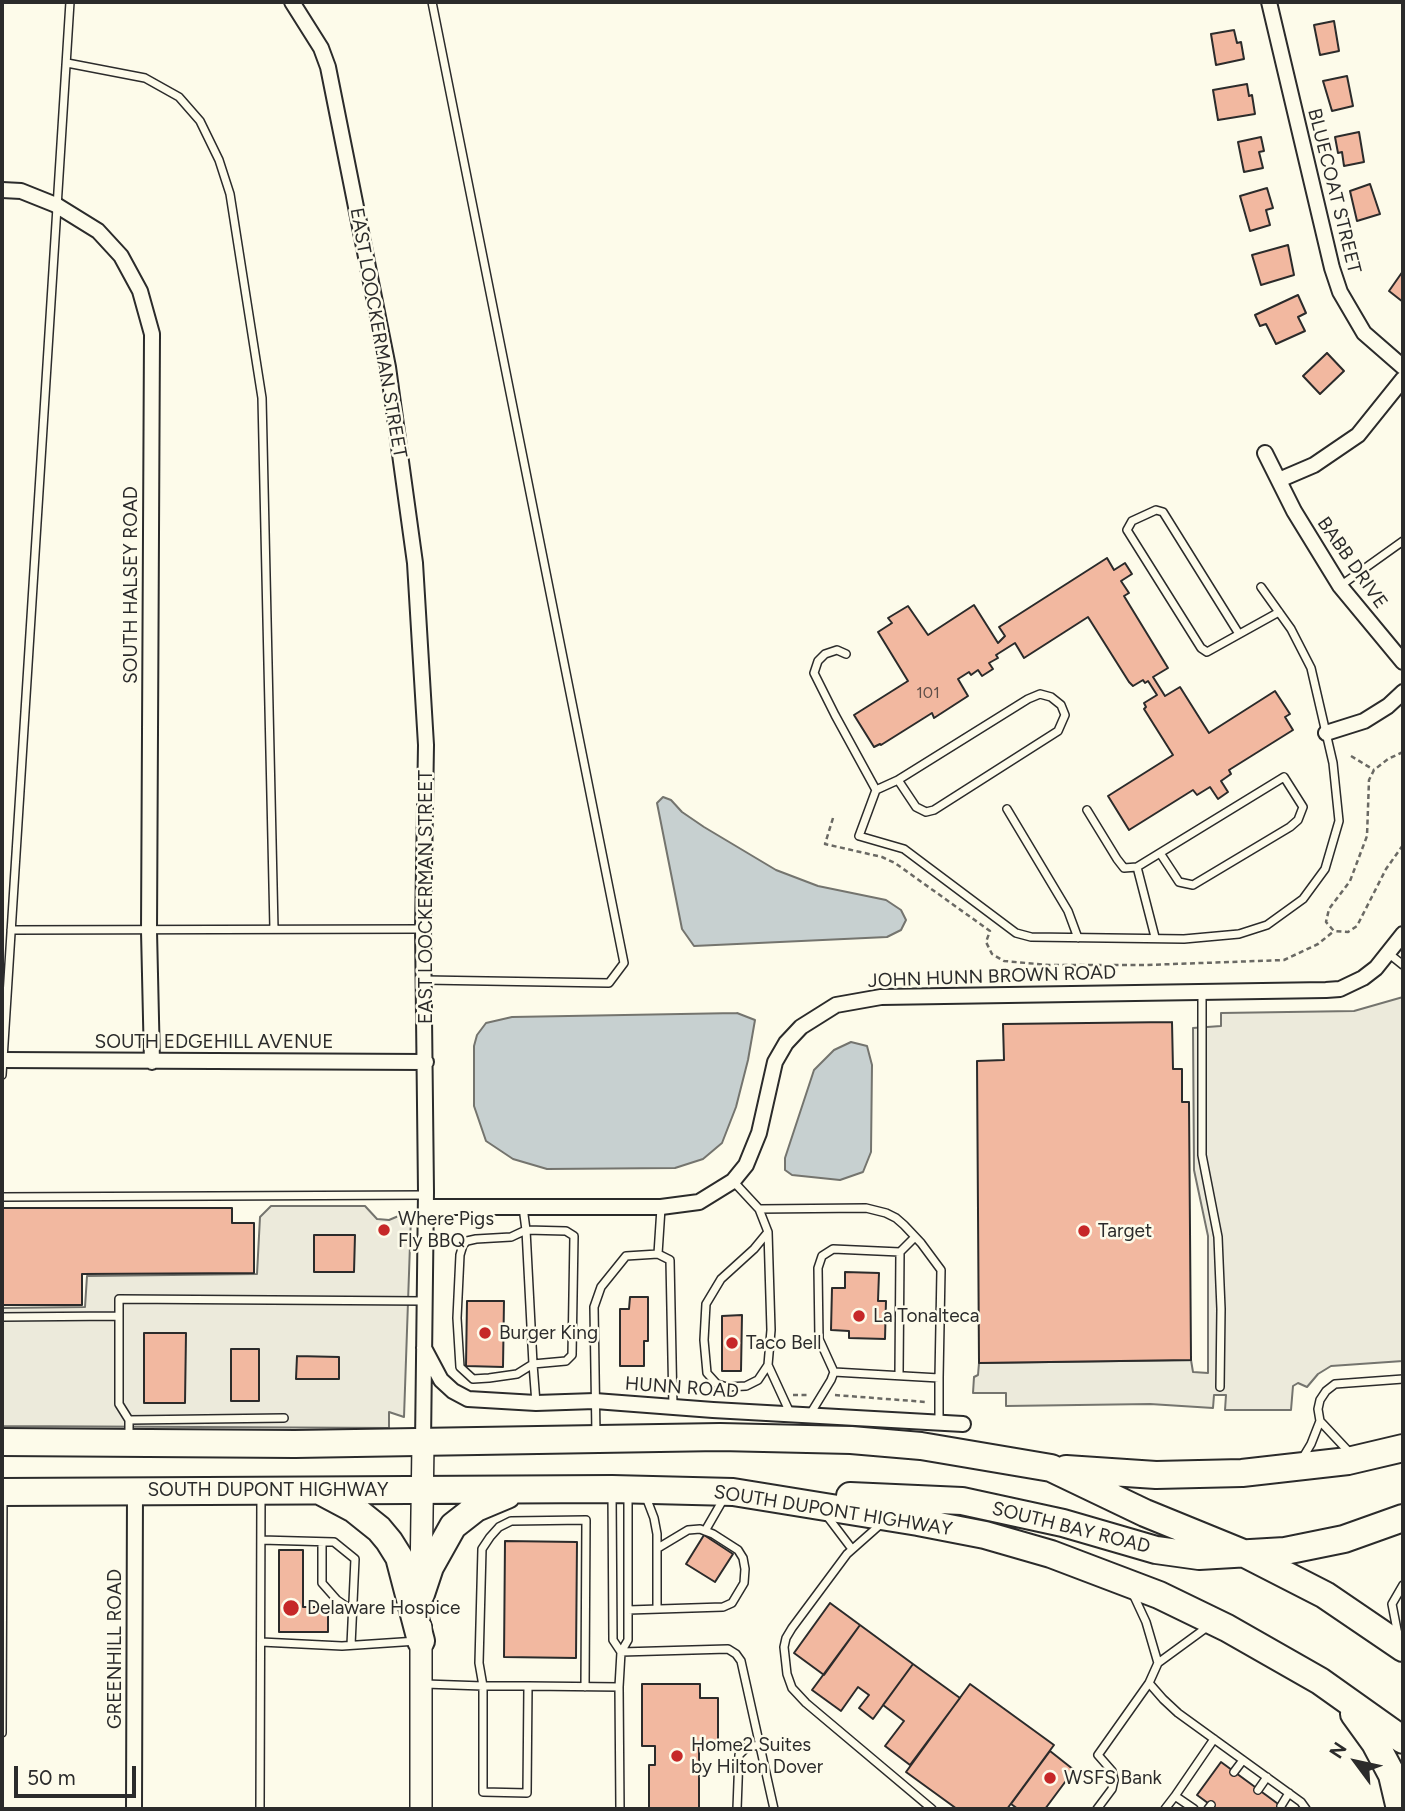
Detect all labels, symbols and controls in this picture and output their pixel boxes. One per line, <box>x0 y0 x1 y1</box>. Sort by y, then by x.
street label: BLUECOAT STREET <box>1302 106 1366 276</box>
street label: EAST LOOCKERMAN STREET <box>345 206 411 460</box>
street label: SOUTH HALSEY ROAD <box>120 486 142 684</box>
street label: BABB DRIVE <box>1312 513 1392 613</box>
house number: 101 <box>916 683 940 703</box>
street label: EAST LOOCKERMAN STREET <box>415 770 437 1024</box>
street label: JOHN HUNN BROWN ROAD <box>868 961 1116 993</box>
street label: SOUTH EDGEHILL AVENUE <box>95 1031 333 1053</box>
place label: Where Pigs Fly BBQ <box>398 1208 494 1252</box>
place label: Target <box>1098 1220 1152 1242</box>
marker: Where Pigs Fly BBQ <box>376 1222 392 1238</box>
marker: Target <box>1076 1223 1092 1239</box>
place label: La Tonalteca <box>873 1305 980 1327</box>
marker: La Tonalteca <box>851 1308 867 1324</box>
place label: Burger King <box>499 1322 598 1344</box>
marker: Burger King <box>477 1325 493 1341</box>
place label: Taco Bell <box>746 1332 821 1354</box>
marker: Taco Bell <box>724 1335 740 1351</box>
street label: HUNN ROAD <box>624 1373 740 1403</box>
street label: SOUTH DUPONT HIGHWAY <box>147 1479 389 1501</box>
street label: SOUTH DUPONT HIGHWAY <box>712 1481 954 1541</box>
street label: SOUTH BAY ROAD <box>990 1497 1152 1559</box>
street label: GREENHILL ROAD <box>104 1569 126 1729</box>
place label: Delaware Hospice <box>307 1597 460 1619</box>
marker: Delaware Hospice <box>281 1598 301 1618</box>
north arrow <box>1321 1727 1391 1797</box>
place label: Home2 Suites by Hilton Dover <box>691 1734 823 1778</box>
text: N <box>1324 1738 1352 1763</box>
marker: Home2 Suites by Hilton Dover <box>669 1748 685 1764</box>
scale bar <box>18 1752 140 1796</box>
text: 50 m <box>27 1765 76 1790</box>
place label: WSFS Bank <box>1064 1767 1162 1789</box>
marker: WSFS Bank <box>1042 1770 1058 1786</box>

